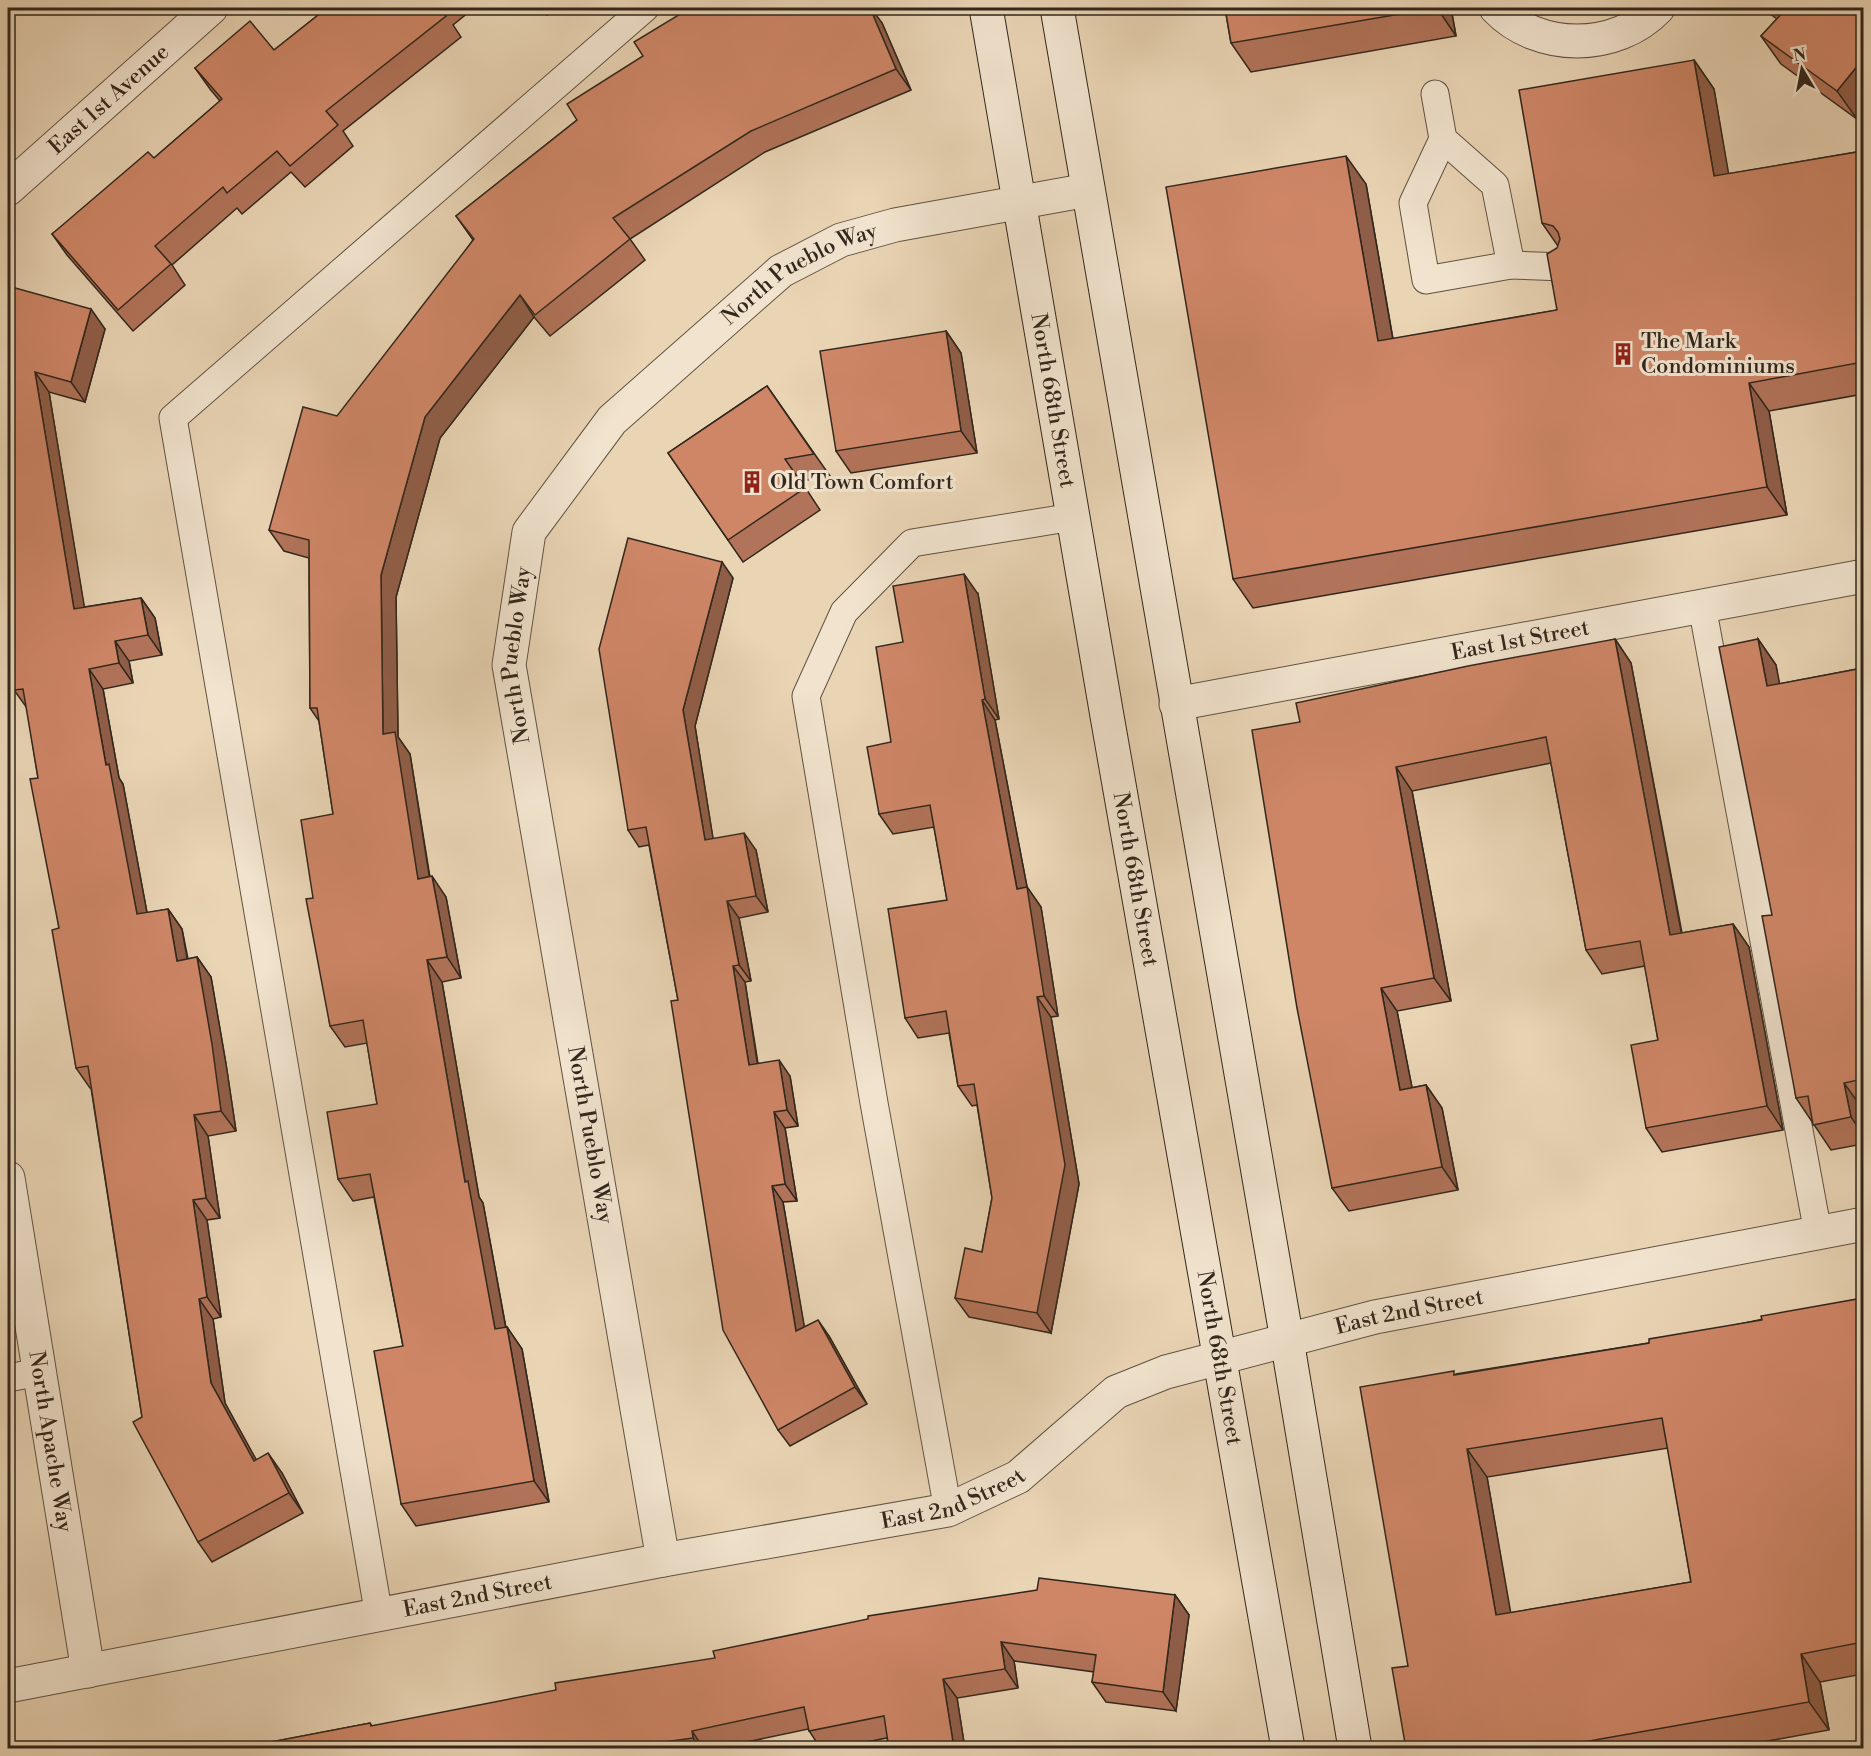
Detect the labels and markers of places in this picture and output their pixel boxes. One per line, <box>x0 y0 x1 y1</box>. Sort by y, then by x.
place label: The Mark Condominiums <box>1641 328 1795 380</box>
building icon: The Mark Condominiums <box>1610 341 1636 367</box>
building icon: Old Town Comfort <box>739 469 765 495</box>
place label: Old Town Comfort <box>770 469 954 496</box>

